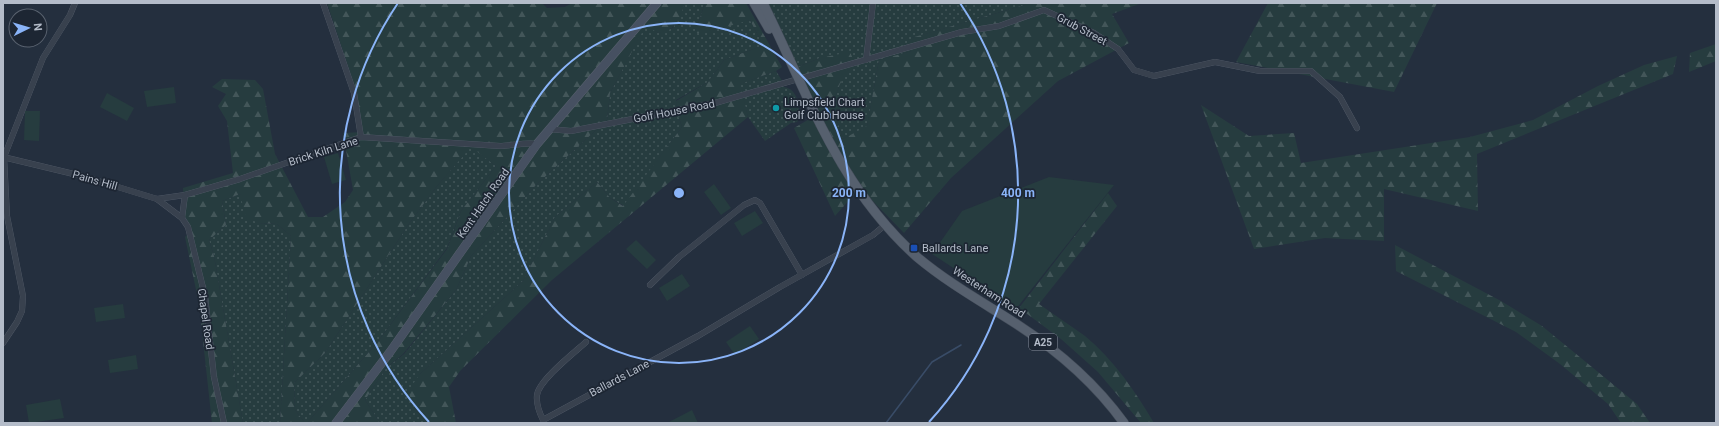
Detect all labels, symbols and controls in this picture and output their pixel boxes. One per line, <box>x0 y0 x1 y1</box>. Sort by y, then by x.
north arrow <box>8 8 48 48</box>
street label: Grub Street <box>1054 11 1110 48</box>
text: N <box>31 23 44 32</box>
place label: Limpsfield Chart Golf Club House <box>784 96 865 122</box>
street label: Golf House Road <box>632 97 716 126</box>
marker: Limpsfield Chart Golf Club House <box>771 103 781 113</box>
street label: Brick Kiln Lane <box>287 134 360 169</box>
street label: Kent Hatch Road <box>455 166 512 241</box>
street label: Pains Hill <box>71 168 119 193</box>
centre of rings <box>672 186 686 200</box>
text: 200 m <box>832 186 866 200</box>
text: 400 m <box>1001 186 1035 200</box>
place label: Ballards Lane <box>922 242 988 255</box>
marker: Ballards Lane <box>909 243 919 253</box>
street label: Westerham Road <box>950 264 1027 321</box>
street label: Chapel Road <box>195 288 216 351</box>
road number: A25 <box>1029 334 1057 350</box>
street label: Ballards Lane <box>587 357 652 400</box>

